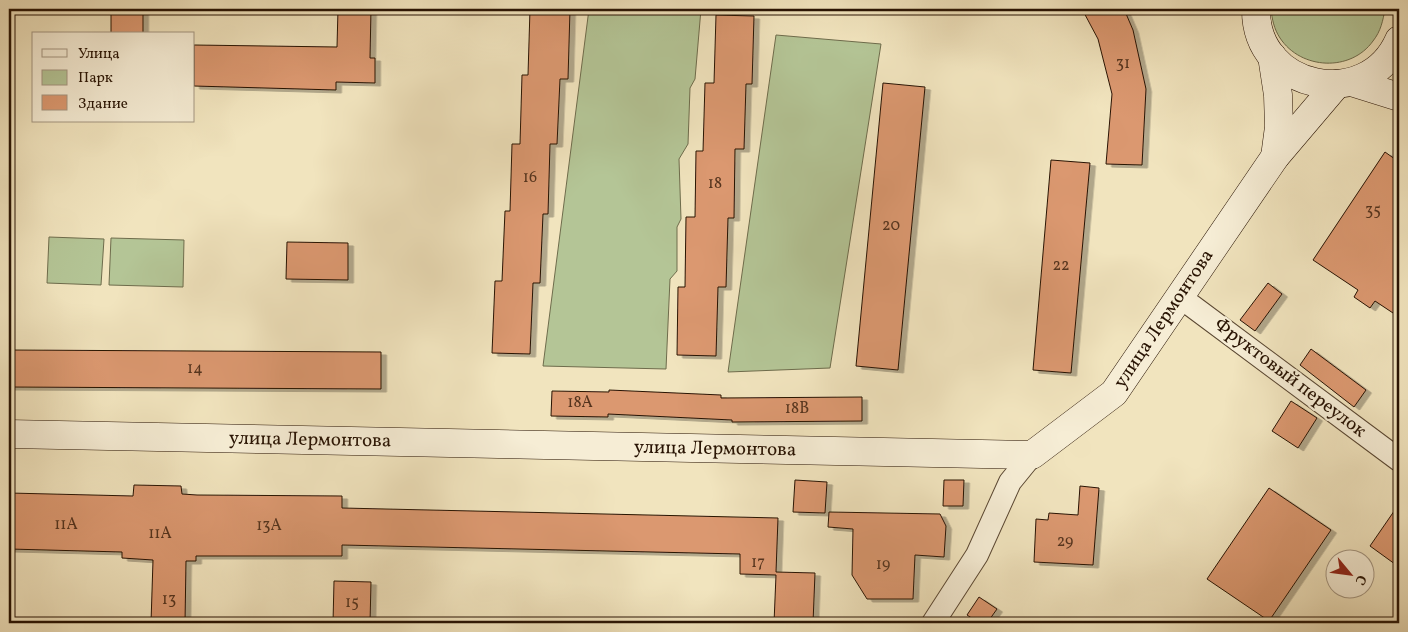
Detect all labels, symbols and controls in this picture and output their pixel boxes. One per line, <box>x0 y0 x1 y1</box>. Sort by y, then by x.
legend <box>32 32 195 122</box>
text: Улица <box>78 44 120 65</box>
house number: 31 <box>1116 53 1130 75</box>
text: Парк <box>78 68 113 89</box>
text: Здание <box>78 94 128 115</box>
house number: 16 <box>523 167 537 189</box>
house number: 18 <box>708 173 722 195</box>
house number: 35 <box>1365 200 1381 222</box>
house number: 20 <box>882 215 900 237</box>
street label: улица Лермонтова <box>1108 244 1220 394</box>
house number: 22 <box>1052 255 1070 277</box>
street label: Фруктовый переулок <box>1208 312 1372 444</box>
house number: 14 <box>187 358 203 380</box>
house number: 18А <box>567 392 593 414</box>
house number: 18В <box>785 398 809 420</box>
street label: улица Лермонтова <box>229 426 391 454</box>
street label: улица Лермонтова <box>634 435 796 463</box>
house number: 11А <box>54 514 78 536</box>
house number: 13А <box>256 515 282 537</box>
house number: 11А <box>148 523 172 545</box>
house number: 29 <box>1057 531 1073 553</box>
north arrow <box>1326 550 1376 600</box>
house number: 17 <box>751 552 765 574</box>
house number: 19 <box>876 554 890 576</box>
text: С <box>1350 571 1371 588</box>
house number: 13 <box>162 589 176 611</box>
house number: 15 <box>345 592 359 614</box>

